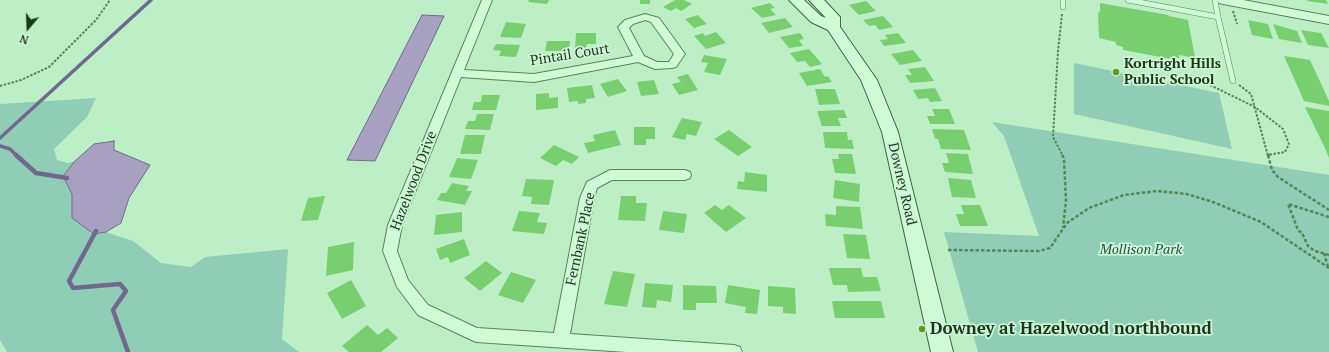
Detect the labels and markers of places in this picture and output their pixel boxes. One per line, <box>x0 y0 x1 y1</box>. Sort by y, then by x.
place label: Kortright Hills Public School <box>1124 56 1221 88</box>
marker: Kortright Hills Public School <box>1111 67 1121 77</box>
place label: Downey at Hazelwood northbound <box>930 319 1212 339</box>
marker: Downey at Hazelwood northbound <box>917 324 927 334</box>

